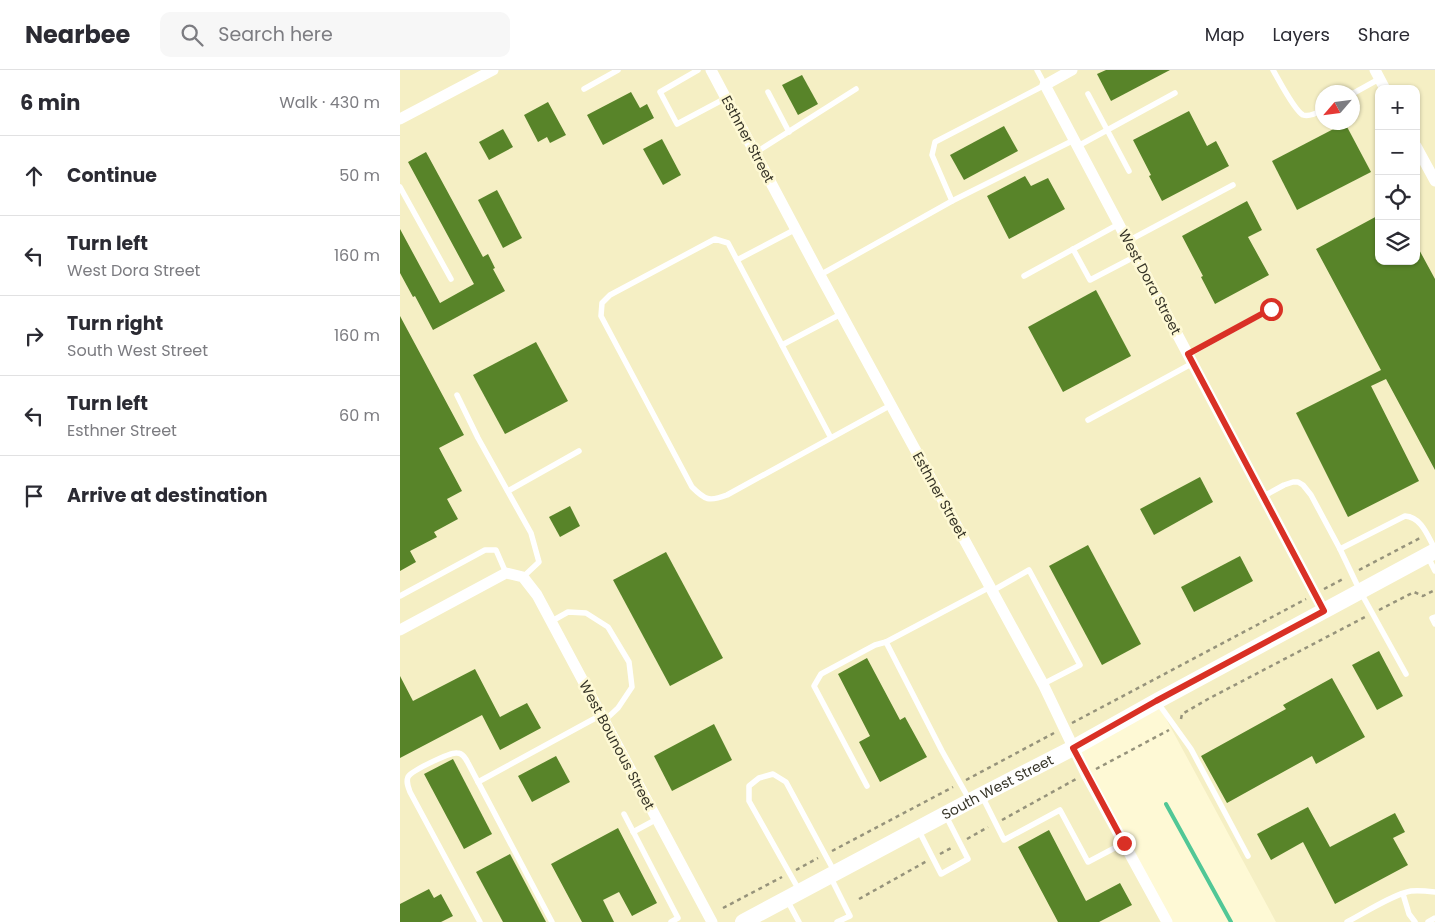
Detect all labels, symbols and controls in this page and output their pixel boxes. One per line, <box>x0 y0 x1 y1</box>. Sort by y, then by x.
search box <box>160 12 510 57</box>
text: Nearbee <box>25 18 130 51</box>
icon: search <box>178 21 206 49</box>
text: Search here <box>218 21 333 48</box>
text: Map <box>1205 22 1245 47</box>
text: Layers <box>1273 22 1330 47</box>
text: Share <box>1358 22 1410 47</box>
north arrow <box>1315 85 1360 130</box>
map controls <box>1375 85 1420 265</box>
button: + <box>1375 85 1420 130</box>
text: 6 min <box>20 88 80 117</box>
text: Walk · 430 m <box>279 91 380 114</box>
street label: Esthner Street <box>717 92 779 186</box>
button: − <box>1375 130 1420 175</box>
icon: ahead <box>20 162 48 190</box>
text: Continue <box>67 162 157 189</box>
text: 50 m <box>339 164 380 187</box>
button: locate <box>1375 175 1420 220</box>
button: layers <box>1375 220 1420 265</box>
street label: West Dora Street <box>1114 226 1186 338</box>
text: Turn left <box>67 230 148 257</box>
icon: left <box>20 242 48 270</box>
text: 160 m <box>334 244 380 267</box>
text: West Dora Street <box>67 259 200 282</box>
route start <box>1260 298 1283 321</box>
text: Turn right <box>67 310 163 337</box>
icon: right <box>20 322 48 350</box>
text: 160 m <box>334 324 380 347</box>
text: South West Street <box>67 339 208 362</box>
text: Turn left <box>67 390 148 417</box>
icon: left <box>20 402 48 430</box>
text: 60 m <box>339 404 380 427</box>
text: Esthner Street <box>67 419 177 442</box>
street label: Esthner Street <box>908 448 972 542</box>
icon: arrive <box>20 482 48 510</box>
text: Arrive at destination <box>67 482 268 509</box>
street label: West Bounous Street <box>574 677 660 813</box>
street label: South West Street <box>938 750 1057 824</box>
route end <box>1113 832 1136 855</box>

